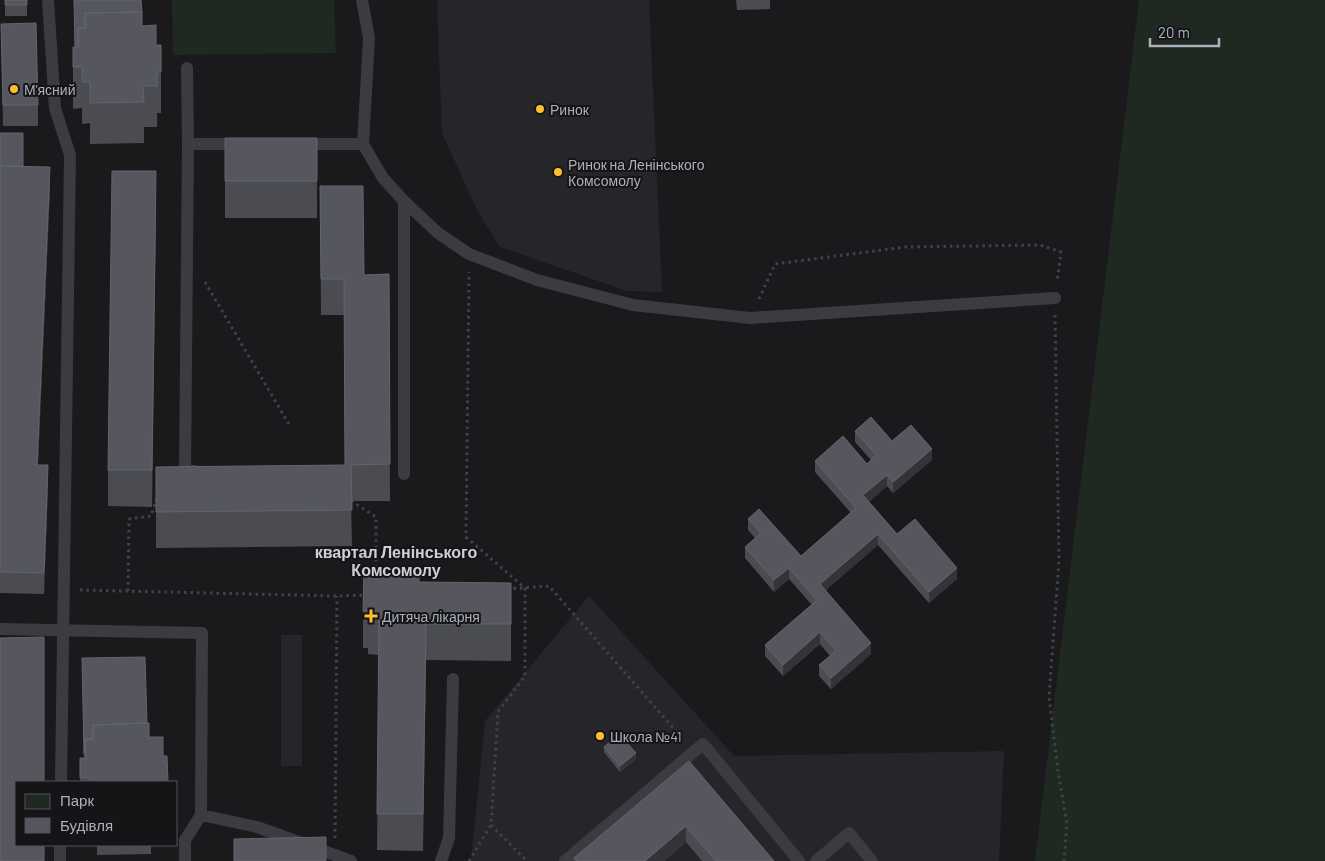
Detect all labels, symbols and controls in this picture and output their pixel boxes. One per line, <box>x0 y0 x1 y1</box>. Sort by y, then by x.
scale bar <box>1150 15 1219 47</box>
text: 20 m <box>1158 23 1190 41</box>
place label: М'ясний <box>24 81 75 98</box>
marker: М'ясний <box>8 83 20 95</box>
place label: Ринок <box>550 101 590 118</box>
marker: Ринок <box>534 103 546 115</box>
place label: Ринок на Ленінського Комсомолу <box>568 156 705 189</box>
marker: Ринок на Ленінського Комсомолу <box>552 166 564 178</box>
district label: квартал Ленінського Комсомолу <box>315 542 478 579</box>
place label: Дитяча лікарня <box>382 608 480 625</box>
marker: Дитяча лікарня <box>364 609 378 623</box>
place label: Школа №41 <box>610 728 682 745</box>
marker: Школа №41 <box>594 730 606 742</box>
legend <box>15 781 178 846</box>
text: Парк <box>60 791 94 809</box>
text: Будівля <box>60 816 113 834</box>

